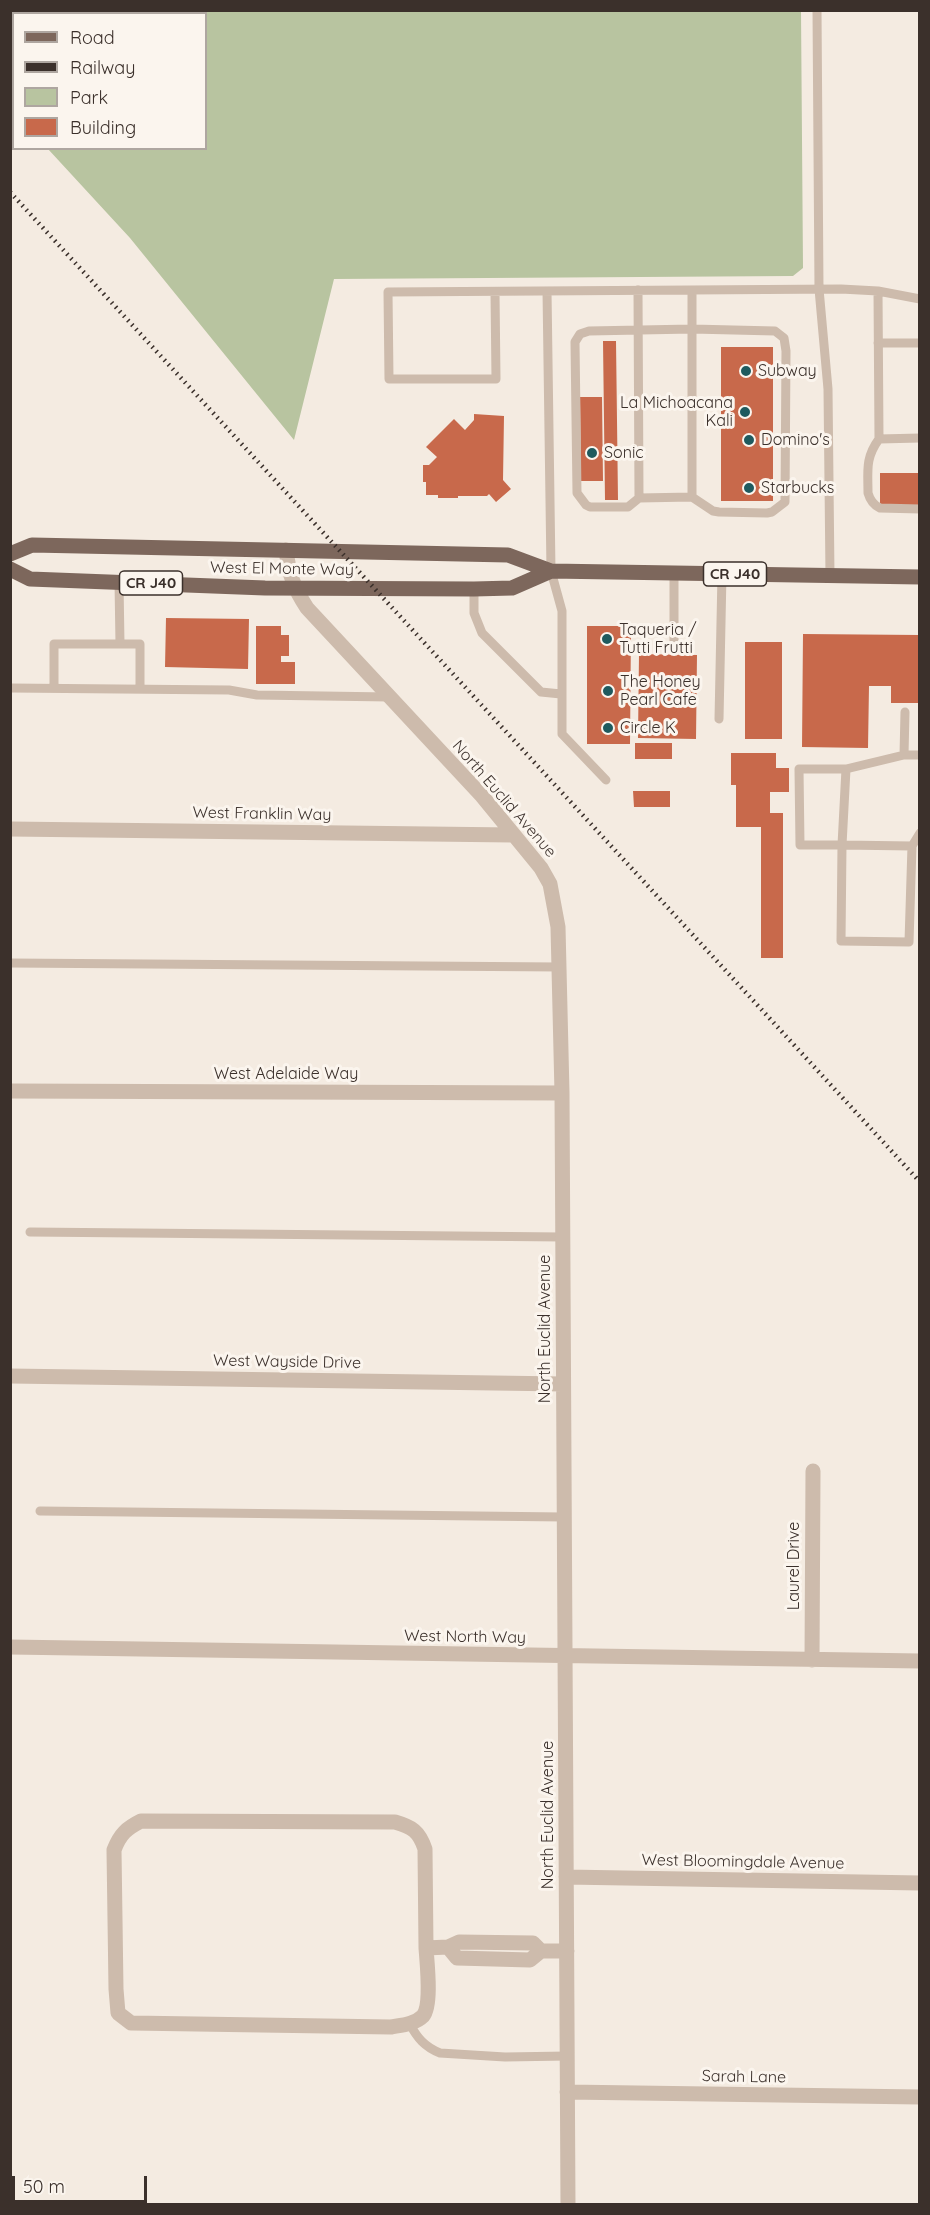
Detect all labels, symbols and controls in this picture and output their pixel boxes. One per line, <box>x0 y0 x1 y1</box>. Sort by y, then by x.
legend <box>12 12 207 150</box>
text: Road <box>70 26 115 49</box>
text: Railway <box>70 56 136 79</box>
text: Park <box>70 86 108 109</box>
text: Building <box>70 116 136 139</box>
place label: Subway <box>758 361 817 381</box>
marker: Subway <box>739 364 753 378</box>
place label: La Michoacana Kali <box>620 393 733 431</box>
marker: La Michoacana Kali <box>738 405 752 419</box>
place label: Domino's <box>761 430 830 450</box>
marker: Domino's <box>742 433 756 447</box>
place label: Sonic <box>604 443 644 463</box>
marker: Sonic <box>585 446 599 460</box>
place label: Starbucks <box>761 478 834 498</box>
marker: Starbucks <box>742 481 756 495</box>
street label: West El Monte Way <box>210 558 354 580</box>
road number: CR J40 <box>704 562 766 586</box>
road number: CR J40 <box>120 571 182 595</box>
place label: Taqueria / Tutti Frutti <box>619 620 697 658</box>
marker: Taqueria / Tutti Frutti <box>600 632 614 646</box>
place label: The Honey Pearl Cafe <box>620 672 701 710</box>
marker: The Honey Pearl Cafe <box>601 684 615 698</box>
place label: Circle K <box>620 718 676 738</box>
marker: Circle K <box>601 721 615 735</box>
street label: North Euclid Avenue <box>448 737 560 861</box>
street label: West Franklin Way <box>193 803 331 825</box>
street label: West Adelaide Way <box>214 1064 358 1084</box>
street label: North Euclid Avenue <box>535 1255 555 1403</box>
street label: West Wayside Drive <box>213 1351 361 1373</box>
street label: Laurel Drive <box>784 1522 804 1610</box>
street label: West North Way <box>404 1626 526 1648</box>
street label: North Euclid Avenue <box>538 1741 558 1889</box>
street label: West Bloomingdale Avenue <box>641 1851 845 1873</box>
street label: Sarah Lane <box>702 2067 786 2087</box>
scale bar <box>15 2164 150 2202</box>
text: 50 m <box>23 2175 65 2198</box>

